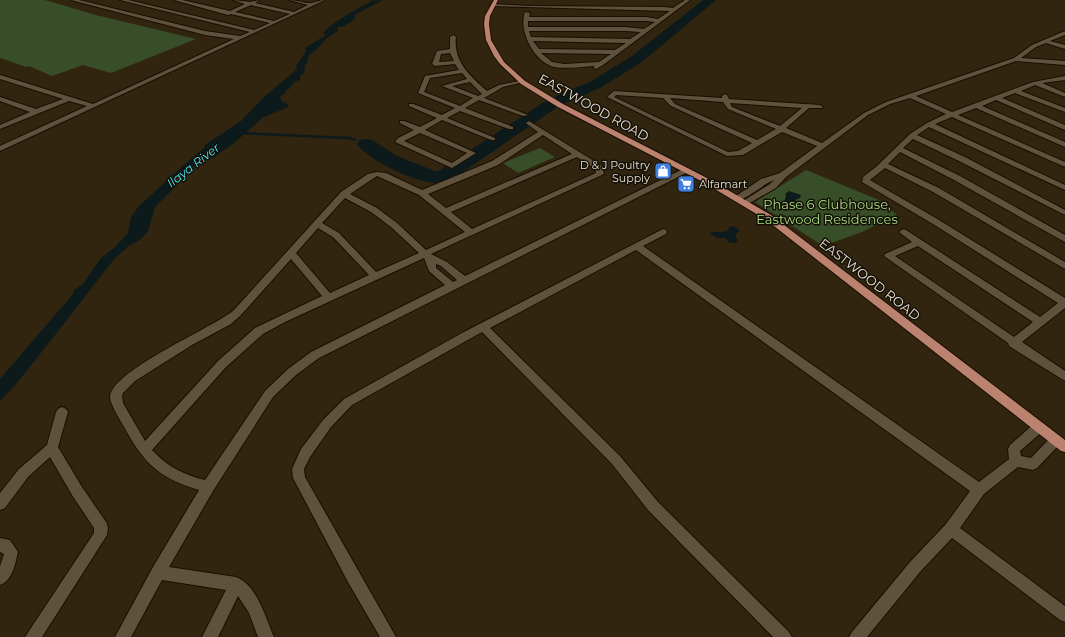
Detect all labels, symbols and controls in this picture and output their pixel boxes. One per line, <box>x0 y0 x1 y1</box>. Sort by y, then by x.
street label: EASTWOOD ROAD <box>536 70 652 144</box>
water label: Ilaya River <box>164 140 223 190</box>
place label: D & J Poultry Supply <box>580 158 650 185</box>
shop icon: D & J Poultry Supply <box>653 161 673 181</box>
supermarket icon: Alfamart <box>676 174 696 194</box>
place label: Alfamart <box>699 177 748 191</box>
park label: Phase 6 Clubhouse, Eastwood Residences <box>756 196 898 227</box>
street label: EASTWOOD ROAD <box>816 235 924 324</box>

